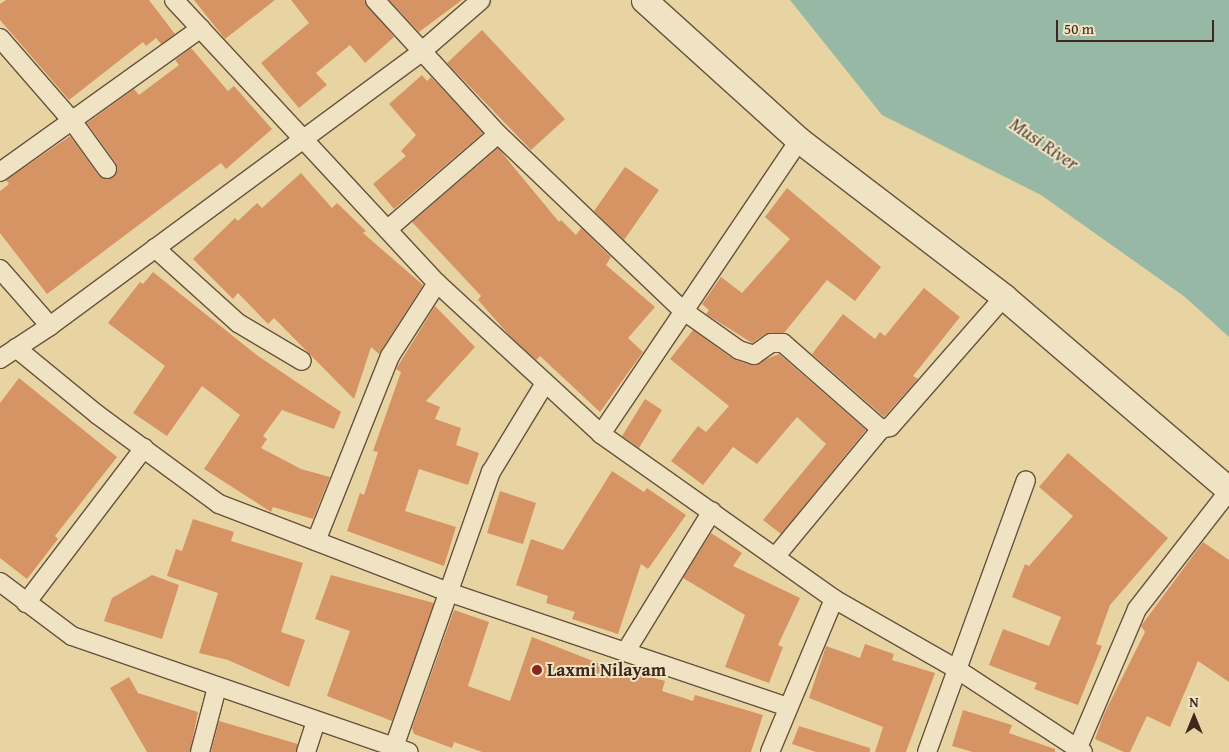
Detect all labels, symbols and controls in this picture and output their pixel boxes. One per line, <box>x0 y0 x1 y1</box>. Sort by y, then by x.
scale bar <box>1059 10 1216 42</box>
text: 50 m <box>1064 18 1094 39</box>
water label: Musi River <box>1005 113 1083 175</box>
place label: Laxmi Nilayam <box>547 659 666 681</box>
marker: Laxmi Nilayam <box>531 664 543 676</box>
north arrow <box>1169 692 1219 742</box>
text: N <box>1189 692 1199 712</box>

